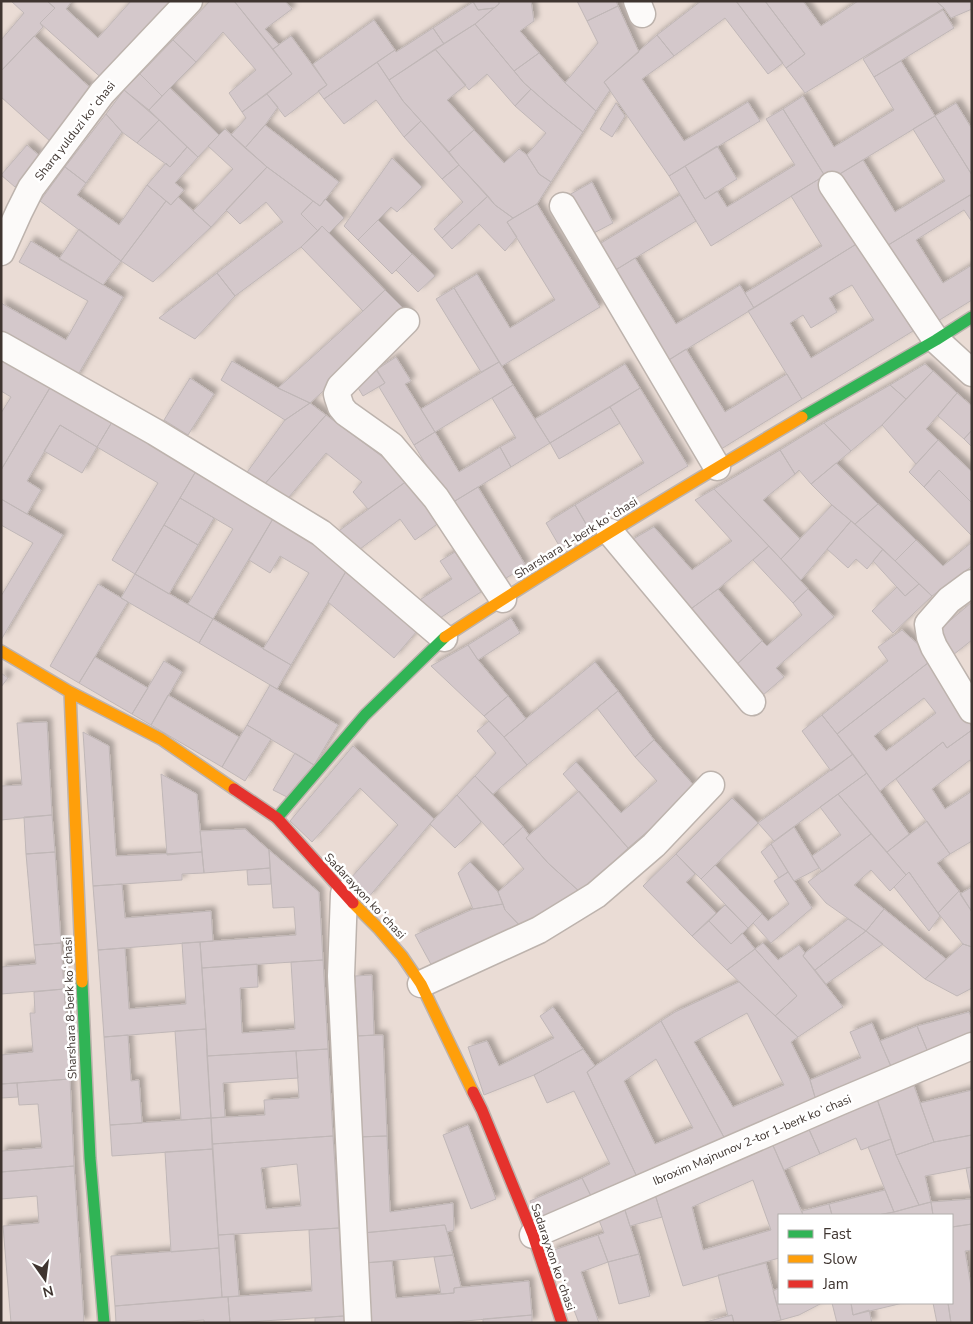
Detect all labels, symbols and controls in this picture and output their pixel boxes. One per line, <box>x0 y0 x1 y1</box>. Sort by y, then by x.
street label: Sharq yulduzi koʻchasi <box>31 78 119 184</box>
street label: Sharshara 1-berk koʻchasi <box>511 494 641 582</box>
street label: Sadarayxon koʻchasi <box>321 850 409 942</box>
street label: Sharshara 8-berk koʻchasi <box>60 937 80 1079</box>
street label: Ibroxim Majnunov 2-tor 1-berk koʻchasi <box>650 1091 854 1189</box>
street label: Sadarayxon koʻchasi <box>527 1201 579 1313</box>
legend <box>778 1214 953 1304</box>
text: Fast <box>823 1224 852 1244</box>
text: Slow <box>823 1249 858 1269</box>
north arrow <box>20 1254 70 1304</box>
text: Jam <box>822 1274 849 1294</box>
text: N <box>41 1281 55 1302</box>

